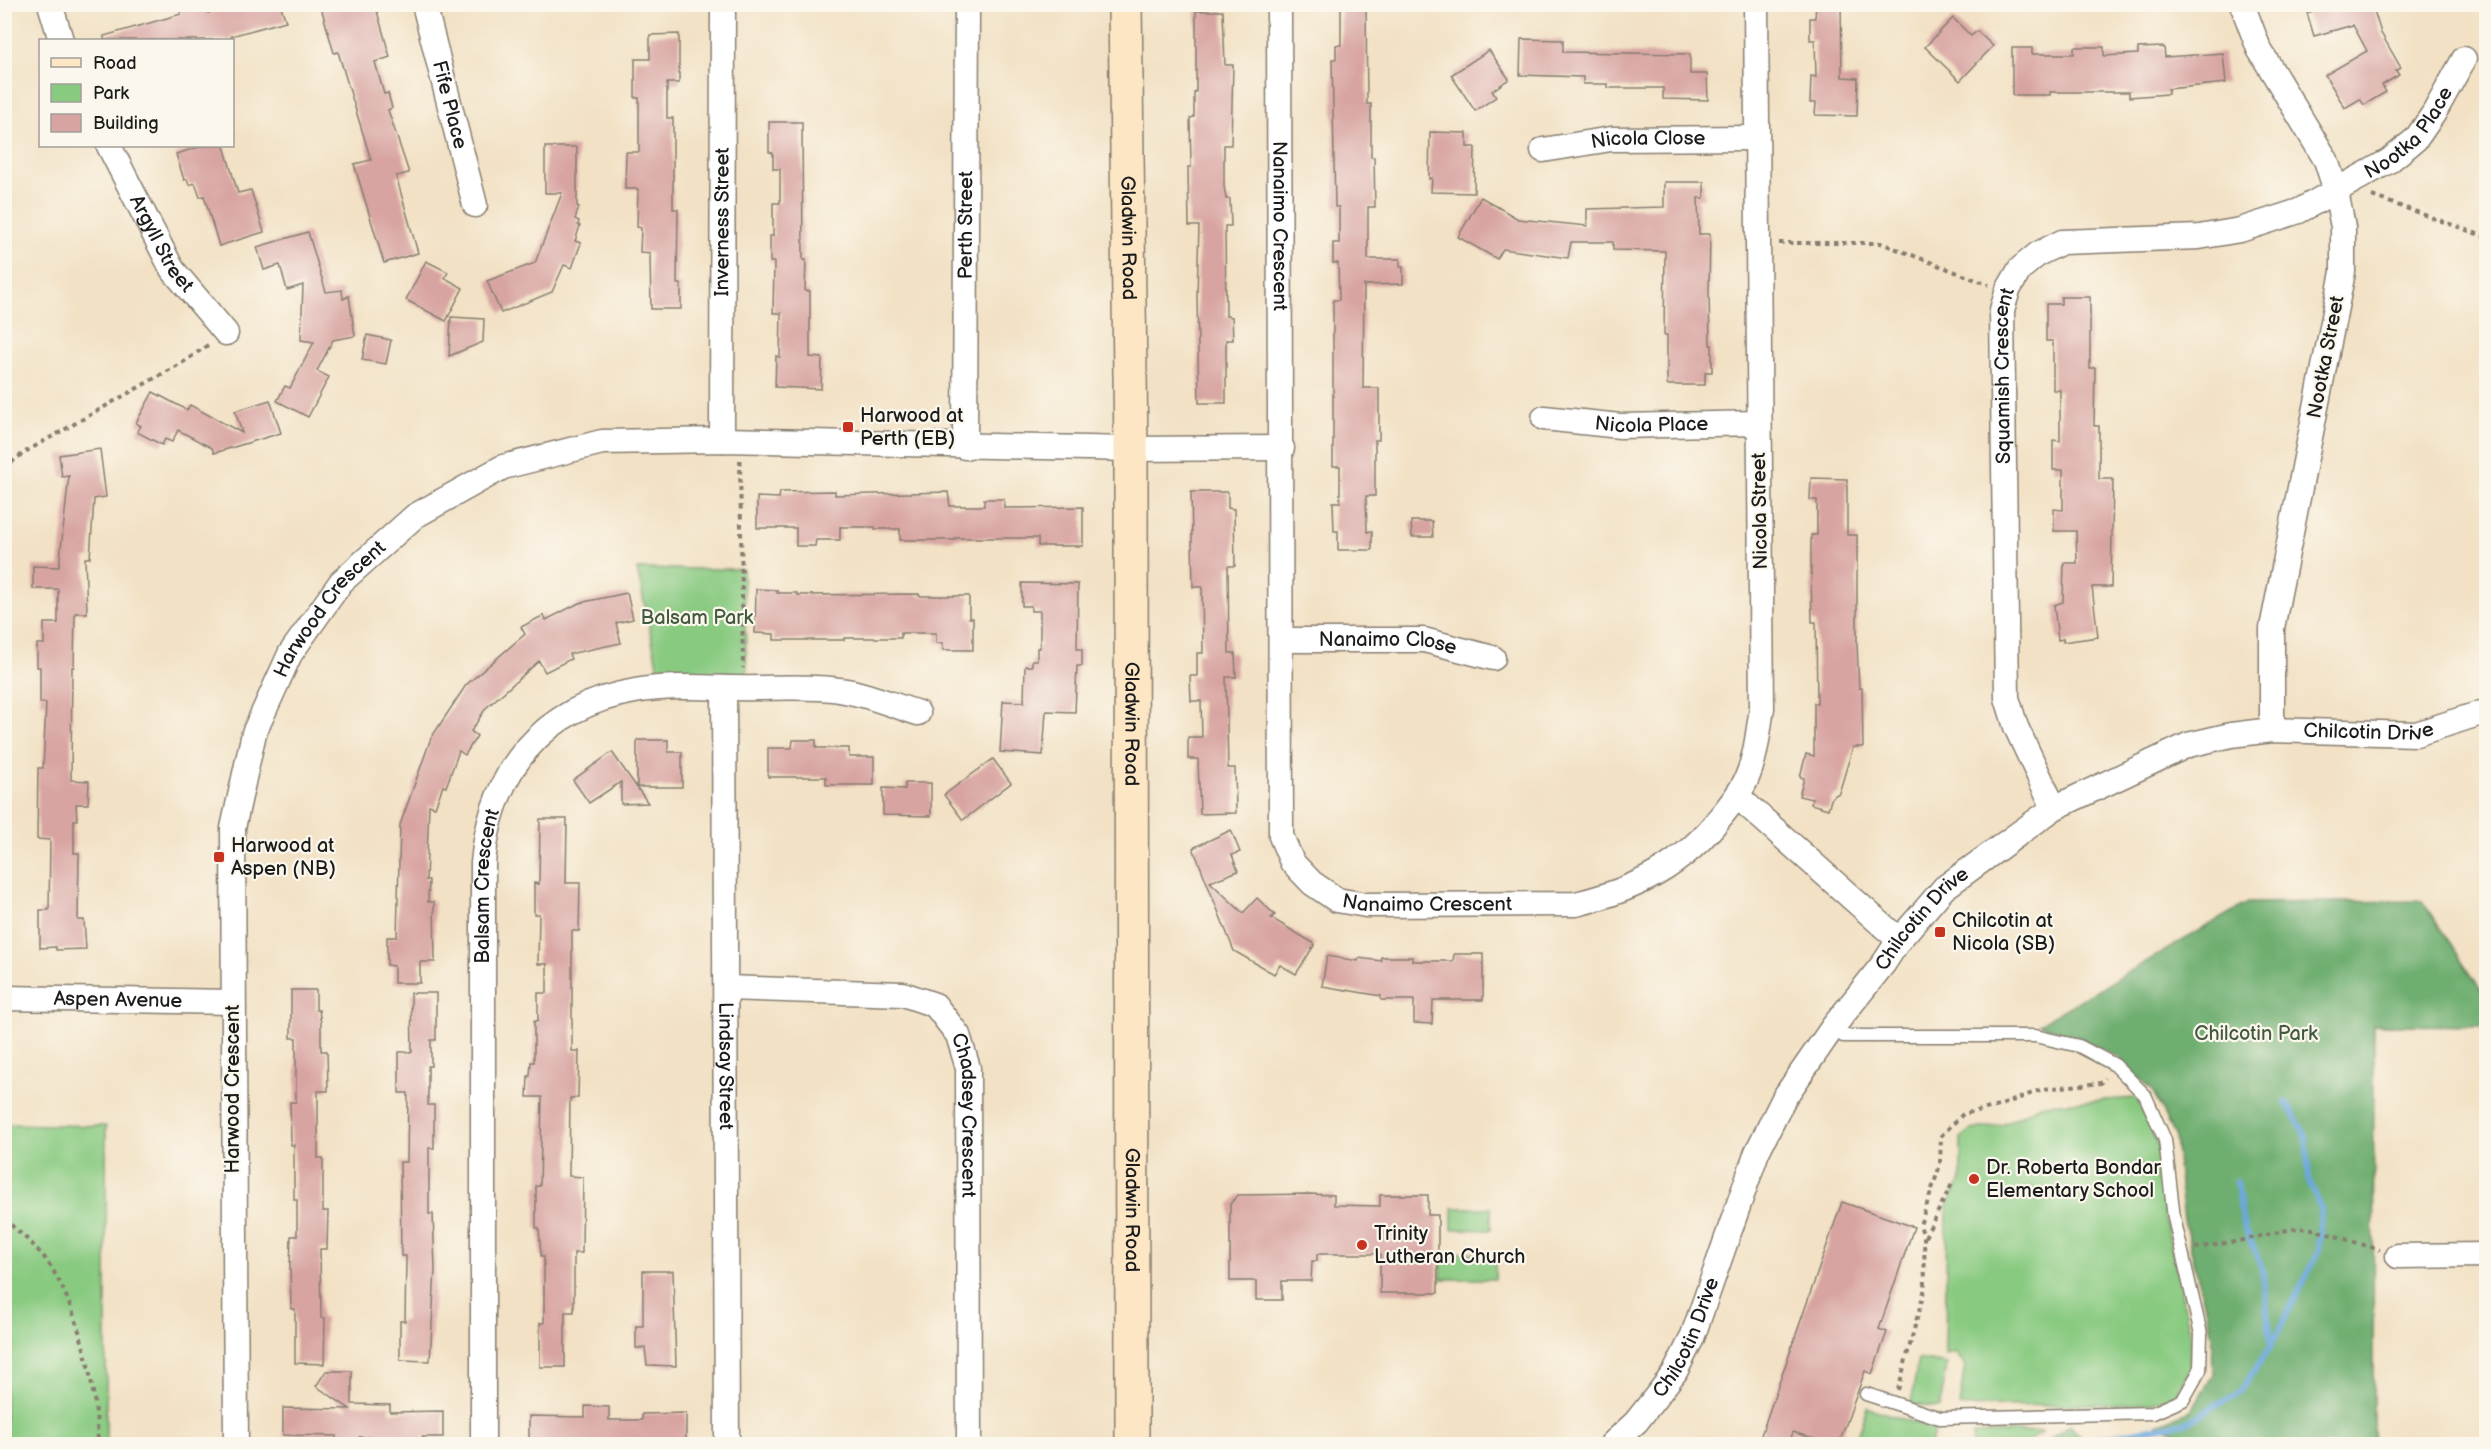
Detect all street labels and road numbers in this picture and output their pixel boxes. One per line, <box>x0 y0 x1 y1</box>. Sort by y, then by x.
street label: Fife Place <box>427 58 472 152</box>
street label: Nootka Place <box>2360 83 2458 184</box>
street label: Nicola Close <box>1589 126 1706 154</box>
street label: Nanaimo Crescent <box>1267 141 1292 311</box>
street label: Inverness Street <box>710 148 735 296</box>
street label: Perth Street <box>954 171 978 279</box>
street label: Gladwin Road <box>1115 176 1141 300</box>
street label: Argyll Street <box>124 191 199 297</box>
street label: Squamish Crescent <box>1990 285 2020 464</box>
street label: Nootka Street <box>2302 294 2350 420</box>
street label: Nicola Place <box>1594 411 1709 438</box>
street label: Nicola Street <box>1747 452 1773 570</box>
street label: Harwood Crescent <box>269 536 391 681</box>
street label: Nanaimo Close <box>1319 628 1459 660</box>
street label: Gladwin Road <box>1119 662 1143 786</box>
street label: Chilcotin Drive <box>2303 717 2437 747</box>
street label: Balsam Crescent <box>471 806 505 964</box>
street label: Chilcotin Drive <box>1870 862 1973 975</box>
street label: Nanaimo Crescent <box>1341 889 1512 917</box>
street label: Aspen Avenue <box>53 987 183 1013</box>
street label: Lindsay Street <box>713 1002 738 1130</box>
street label: Harwood Crescent <box>221 1005 245 1173</box>
street label: Chadsey Crescent <box>946 1030 980 1198</box>
street label: Gladwin Road <box>1120 1148 1144 1272</box>
street label: Chilcotin Drive <box>1648 1274 1724 1403</box>

